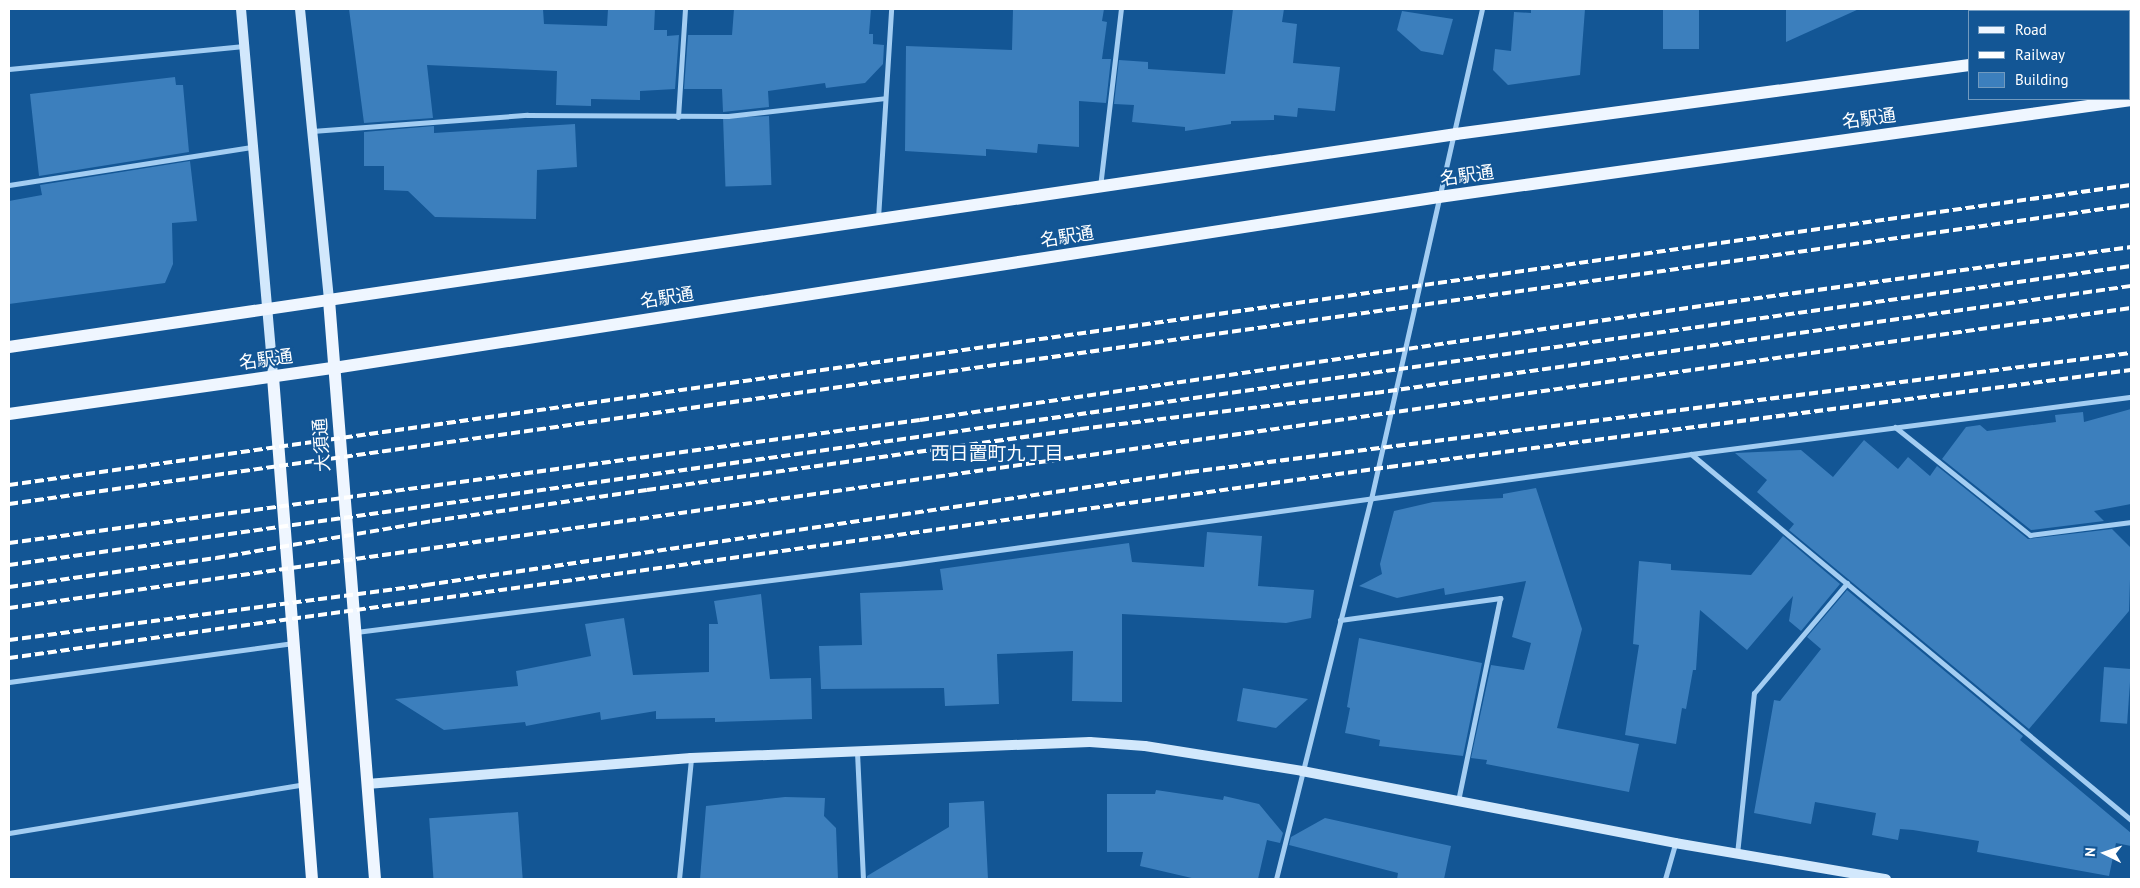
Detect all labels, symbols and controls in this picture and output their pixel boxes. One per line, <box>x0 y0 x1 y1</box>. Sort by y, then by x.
legend <box>1968 10 2130 100</box>
text: Road <box>2015 20 2047 39</box>
text: Railway <box>2015 45 2065 64</box>
text: Building <box>2015 70 2069 89</box>
street label: 名駅通 <box>1841 105 1897 133</box>
street label: 名駅通 <box>1439 162 1495 190</box>
street label: 名駅通 <box>1039 222 1095 252</box>
street label: 名駅通 <box>639 283 695 313</box>
street label: 名駅通 <box>238 346 294 374</box>
street label: 大須通 <box>309 417 335 473</box>
district label: 西日置町九丁目 <box>931 443 1063 465</box>
north arrow <box>2080 828 2130 878</box>
text: N <box>2081 847 2099 857</box>

